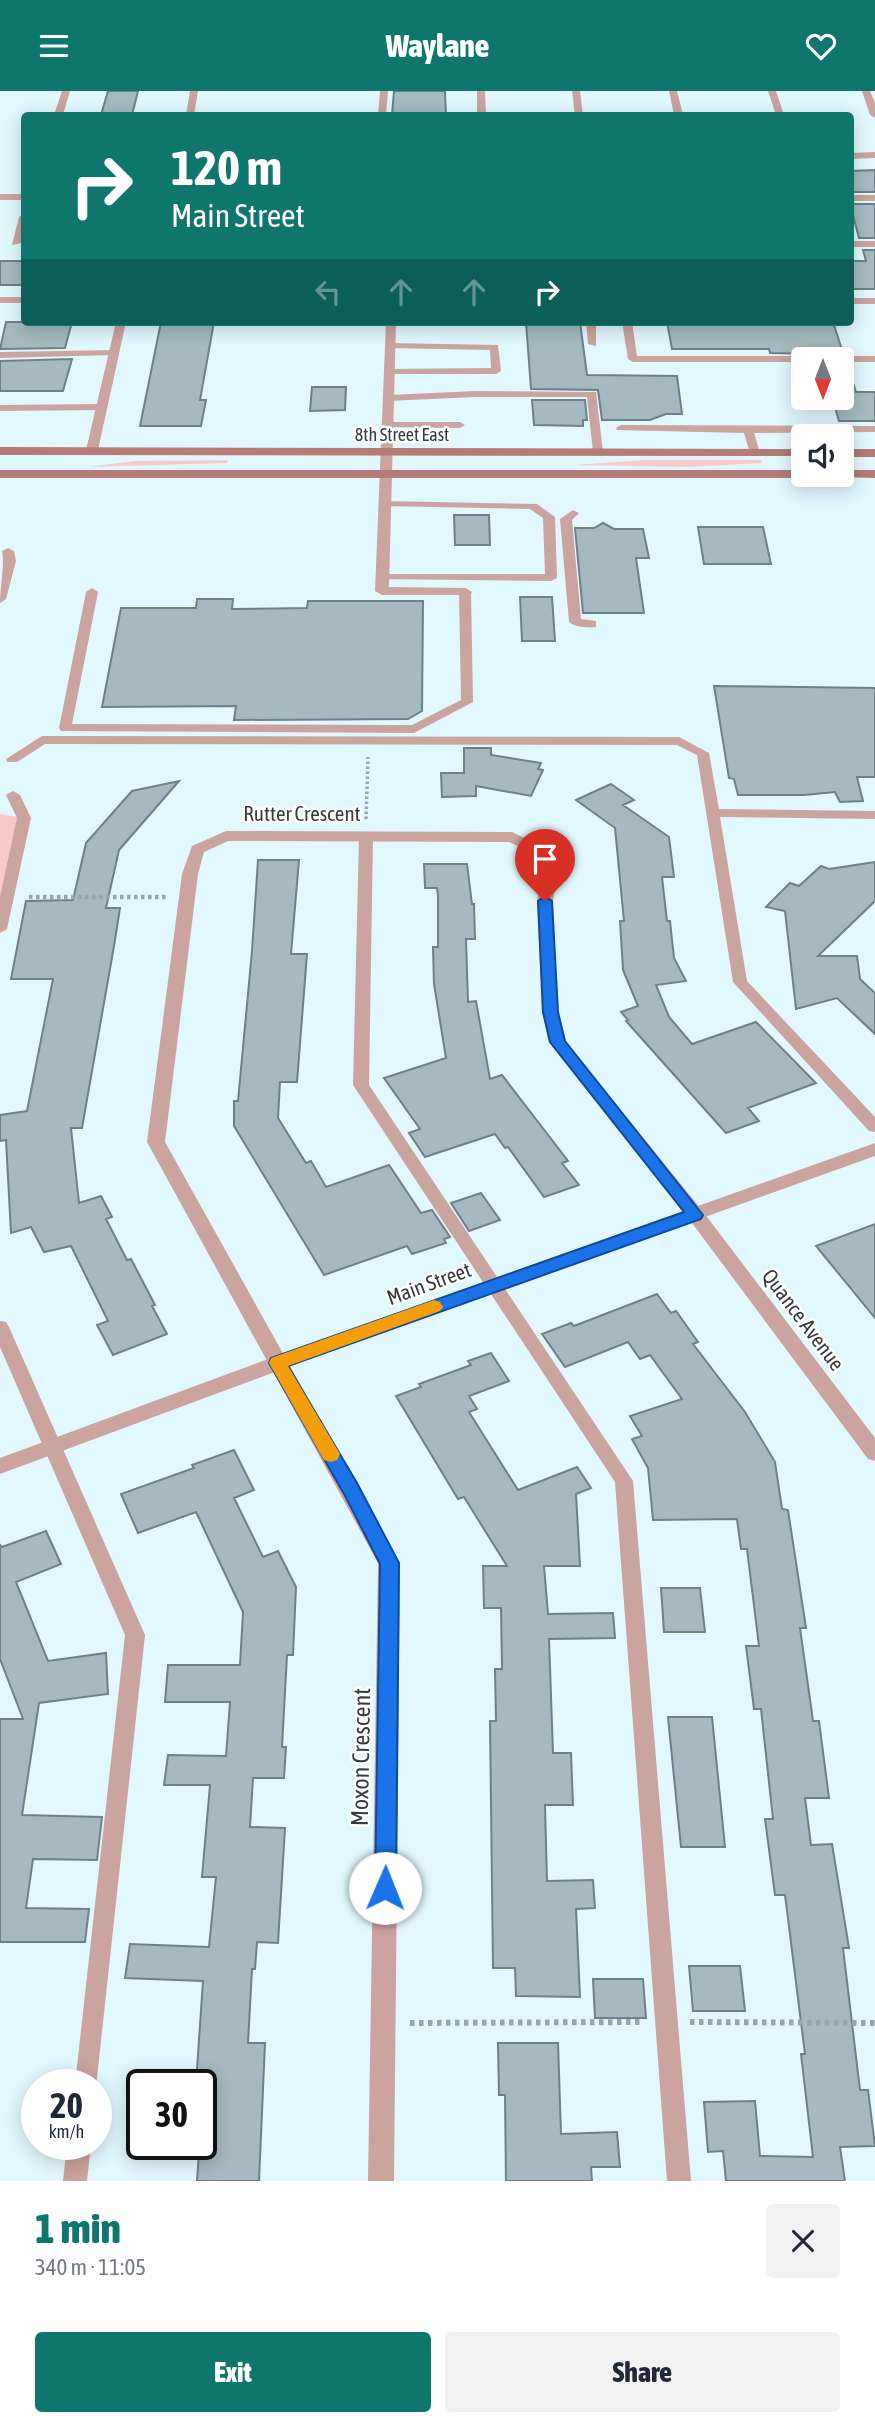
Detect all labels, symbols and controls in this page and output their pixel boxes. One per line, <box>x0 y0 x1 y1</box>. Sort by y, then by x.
icon: menu <box>35 27 73 65</box>
text: Waylane <box>386 27 489 64</box>
icon: heart <box>802 27 840 65</box>
text: 120 m <box>171 139 282 195</box>
icon: right <box>56 140 147 231</box>
text: Main Street <box>171 197 305 234</box>
icon: left <box>309 273 347 311</box>
icon: ahead <box>382 273 420 311</box>
icon: ahead <box>455 273 493 311</box>
icon: right <box>528 273 566 311</box>
north arrow <box>791 347 854 409</box>
map controls <box>791 347 854 487</box>
street label: 8th Street East <box>355 424 449 445</box>
button: sound <box>791 424 854 487</box>
street label: Rutter Crescent <box>243 801 361 825</box>
pin <box>515 829 575 901</box>
icon: arrive <box>526 840 564 878</box>
street label: Main Street <box>383 1257 474 1309</box>
street label: Quance Avenue <box>758 1264 850 1375</box>
street label: Moxon Crescent <box>346 1688 375 1826</box>
position arrow <box>348 1851 422 1925</box>
speed limit sign: 30 <box>126 2069 217 2160</box>
text: 20 <box>50 2085 83 2125</box>
text: km/h <box>49 2121 84 2142</box>
text: 1 min <box>35 2204 121 2252</box>
button: close <box>766 2204 840 2278</box>
text: 340 m · 11:05 <box>35 2254 146 2280</box>
button: Exit <box>35 2332 431 2412</box>
button: Share <box>445 2332 840 2412</box>

